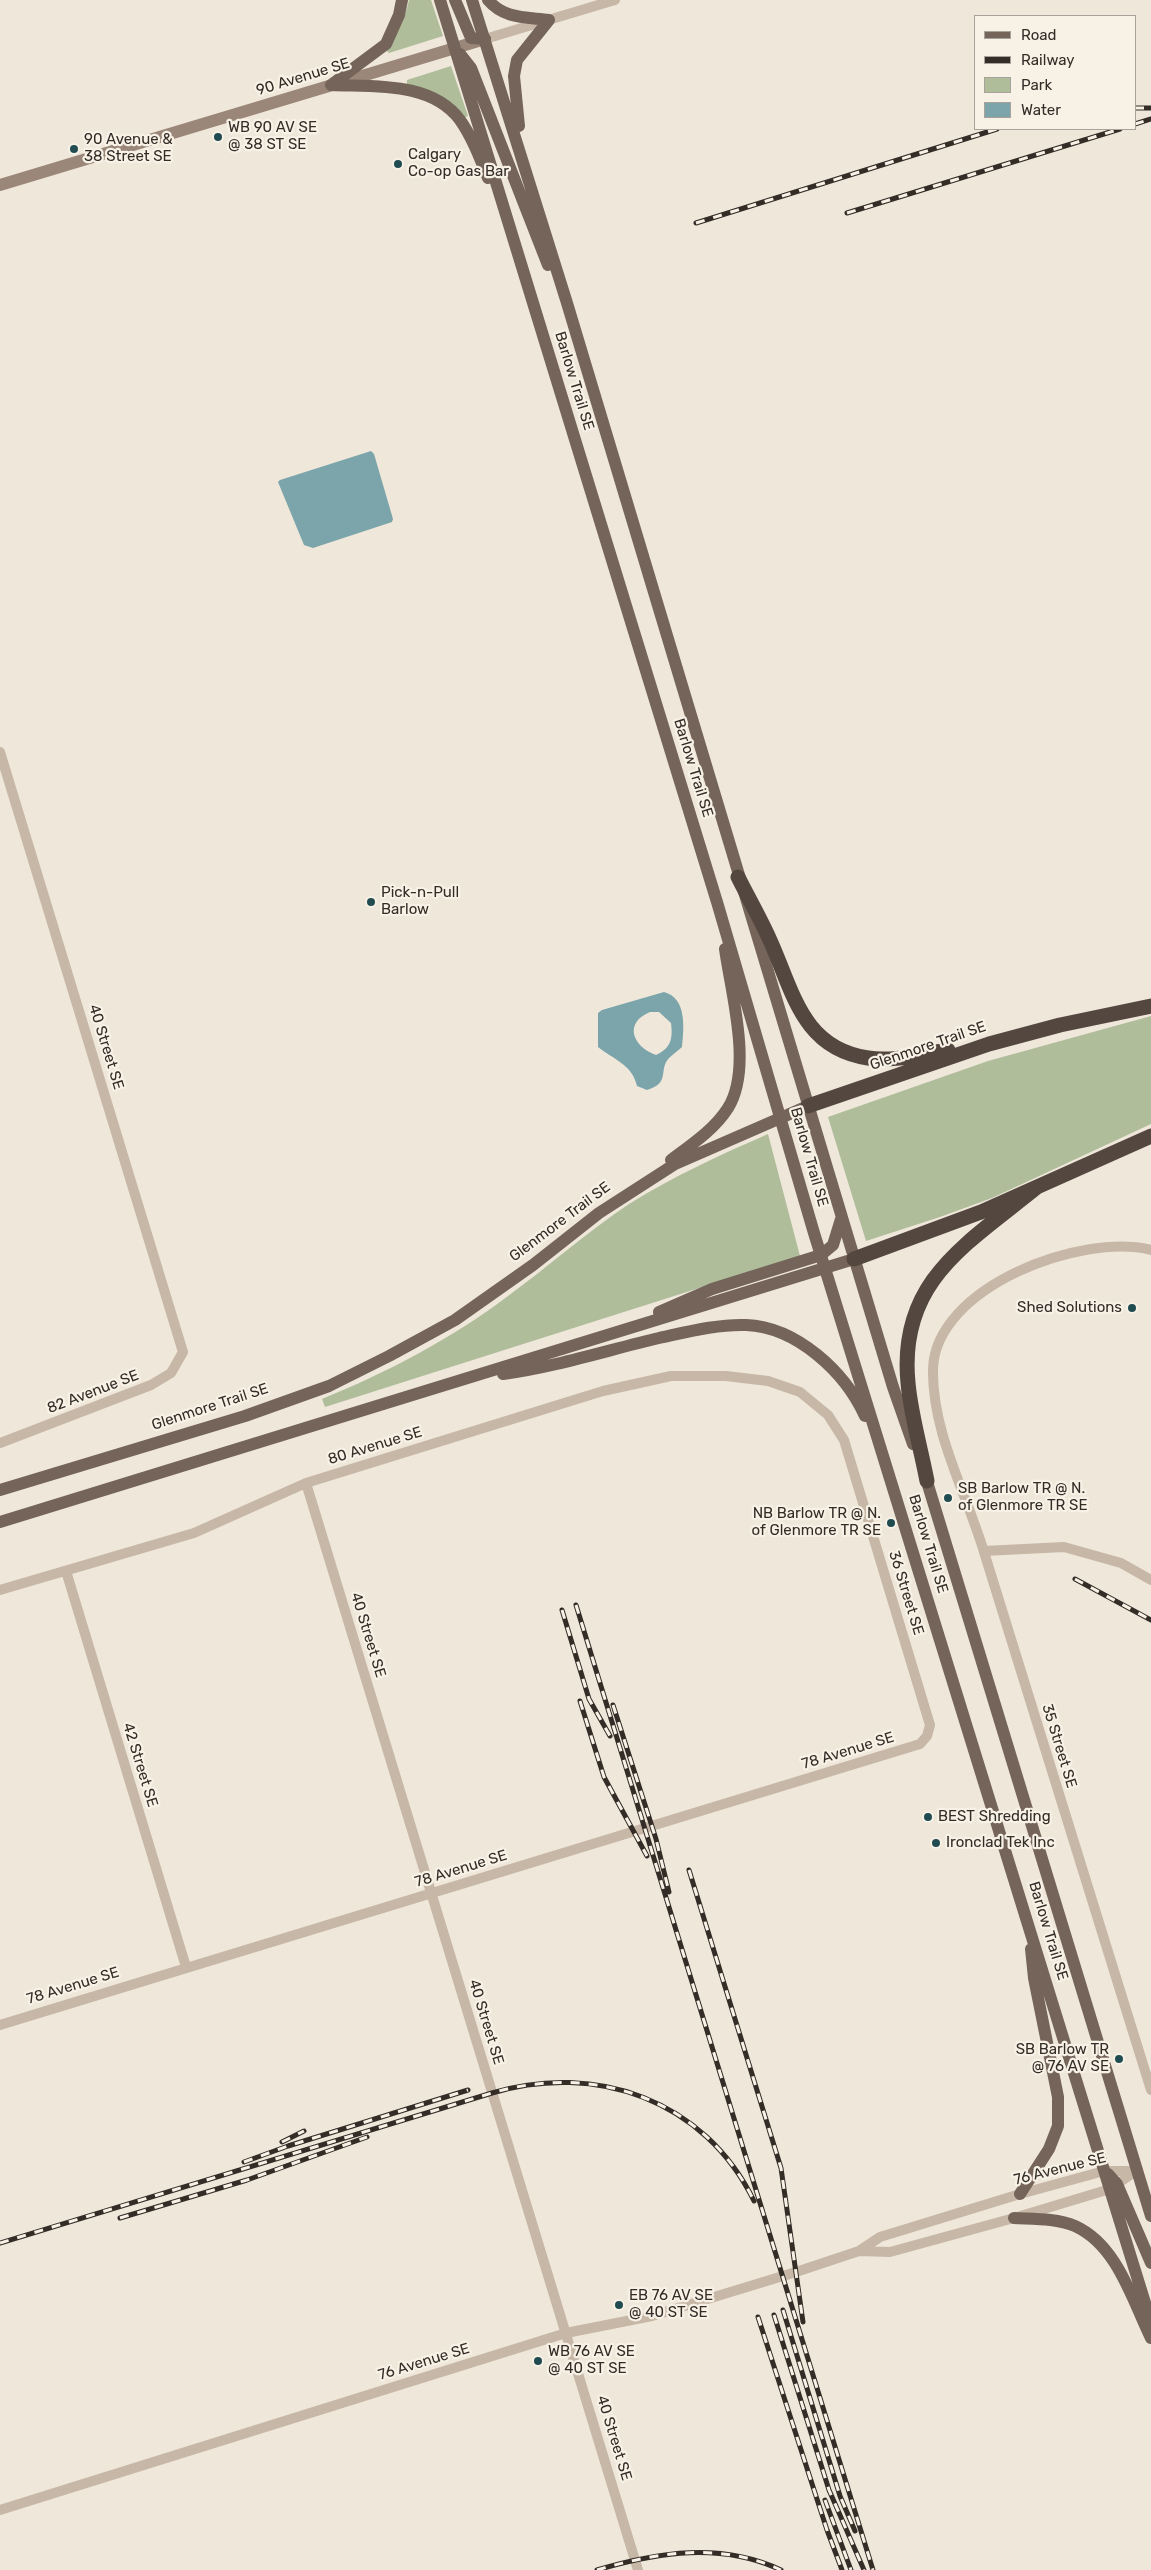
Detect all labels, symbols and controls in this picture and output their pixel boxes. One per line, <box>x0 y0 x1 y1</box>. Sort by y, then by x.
legend <box>974 15 1136 130</box>
text: Road <box>1021 26 1057 44</box>
text: Railway <box>1021 51 1075 69</box>
street label: 90 Avenue SE <box>254 54 352 100</box>
text: Park <box>1021 76 1052 94</box>
text: Water <box>1021 101 1061 119</box>
place label: WB 90 AV SE @ 38 ST SE <box>228 119 317 154</box>
place label: 90 Avenue & 38 Street SE <box>84 131 173 166</box>
marker: WB 90 AV SE @ 38 ST SE <box>212 131 224 143</box>
marker: 90 Avenue & 38 Street SE <box>68 143 80 155</box>
place label: Calgary Co-op Gas Bar <box>408 146 509 181</box>
marker: Calgary Co-op Gas Bar <box>392 158 404 170</box>
street label: Barlow Trail SE <box>550 329 598 433</box>
street label: Barlow Trail SE <box>669 716 717 820</box>
place label: Pick-n-Pull Barlow <box>381 884 459 919</box>
marker: Pick-n-Pull Barlow <box>365 896 377 908</box>
street label: 40 Street SE <box>85 1002 127 1092</box>
street label: Glenmore Trail SE <box>868 1018 988 1074</box>
street label: Barlow Trail SE <box>786 1105 832 1209</box>
street label: Glenmore Trail SE <box>506 1178 614 1266</box>
place label: Shed Solutions <box>1017 1299 1122 1317</box>
marker: Shed Solutions <box>1126 1302 1138 1314</box>
street label: 82 Avenue SE <box>45 1366 141 1418</box>
street label: Glenmore Trail SE <box>149 1380 271 1434</box>
street label: 80 Avenue SE <box>326 1423 424 1469</box>
place label: SB Barlow TR @ N. of Glenmore TR SE <box>958 1480 1087 1515</box>
street label: Barlow Trail SE <box>904 1492 952 1596</box>
marker: SB Barlow TR @ N. of Glenmore TR SE <box>942 1492 954 1504</box>
place label: NB Barlow TR @ N. of Glenmore TR SE <box>752 1505 881 1540</box>
marker: NB Barlow TR @ N. of Glenmore TR SE <box>885 1517 897 1529</box>
street label: 36 Street SE <box>885 1549 927 1637</box>
street label: 40 Street SE <box>347 1590 389 1680</box>
street label: 35 Street SE <box>1038 1702 1080 1790</box>
street label: 42 Street SE <box>119 1721 161 1809</box>
street label: 78 Avenue SE <box>800 1728 896 1774</box>
place label: BEST Shredding <box>938 1808 1051 1826</box>
marker: BEST Shredding <box>922 1811 934 1823</box>
place label: Ironclad Tek Inc <box>946 1834 1055 1852</box>
marker: Ironclad Tek Inc <box>930 1837 942 1849</box>
street label: 78 Avenue SE <box>413 1846 509 1892</box>
street label: Barlow Trail SE <box>1024 1879 1072 1983</box>
street label: 78 Avenue SE <box>25 1963 121 2009</box>
street label: 40 Street SE <box>465 1977 507 2067</box>
place label: SB Barlow TR @ 76 AV SE <box>1016 2041 1109 2076</box>
marker: SB Barlow TR @ 76 AV SE <box>1113 2053 1125 2065</box>
street label: 76 Avenue SE <box>1012 2149 1108 2189</box>
place label: EB 76 AV SE @ 40 ST SE <box>629 2287 713 2322</box>
marker: EB 76 AV SE @ 40 ST SE <box>613 2299 625 2311</box>
street label: 76 Avenue SE <box>376 2340 472 2384</box>
place label: WB 76 AV SE @ 40 ST SE <box>548 2343 635 2378</box>
marker: WB 76 AV SE @ 40 ST SE <box>532 2355 544 2367</box>
street label: 40 Street SE <box>593 2393 635 2483</box>

